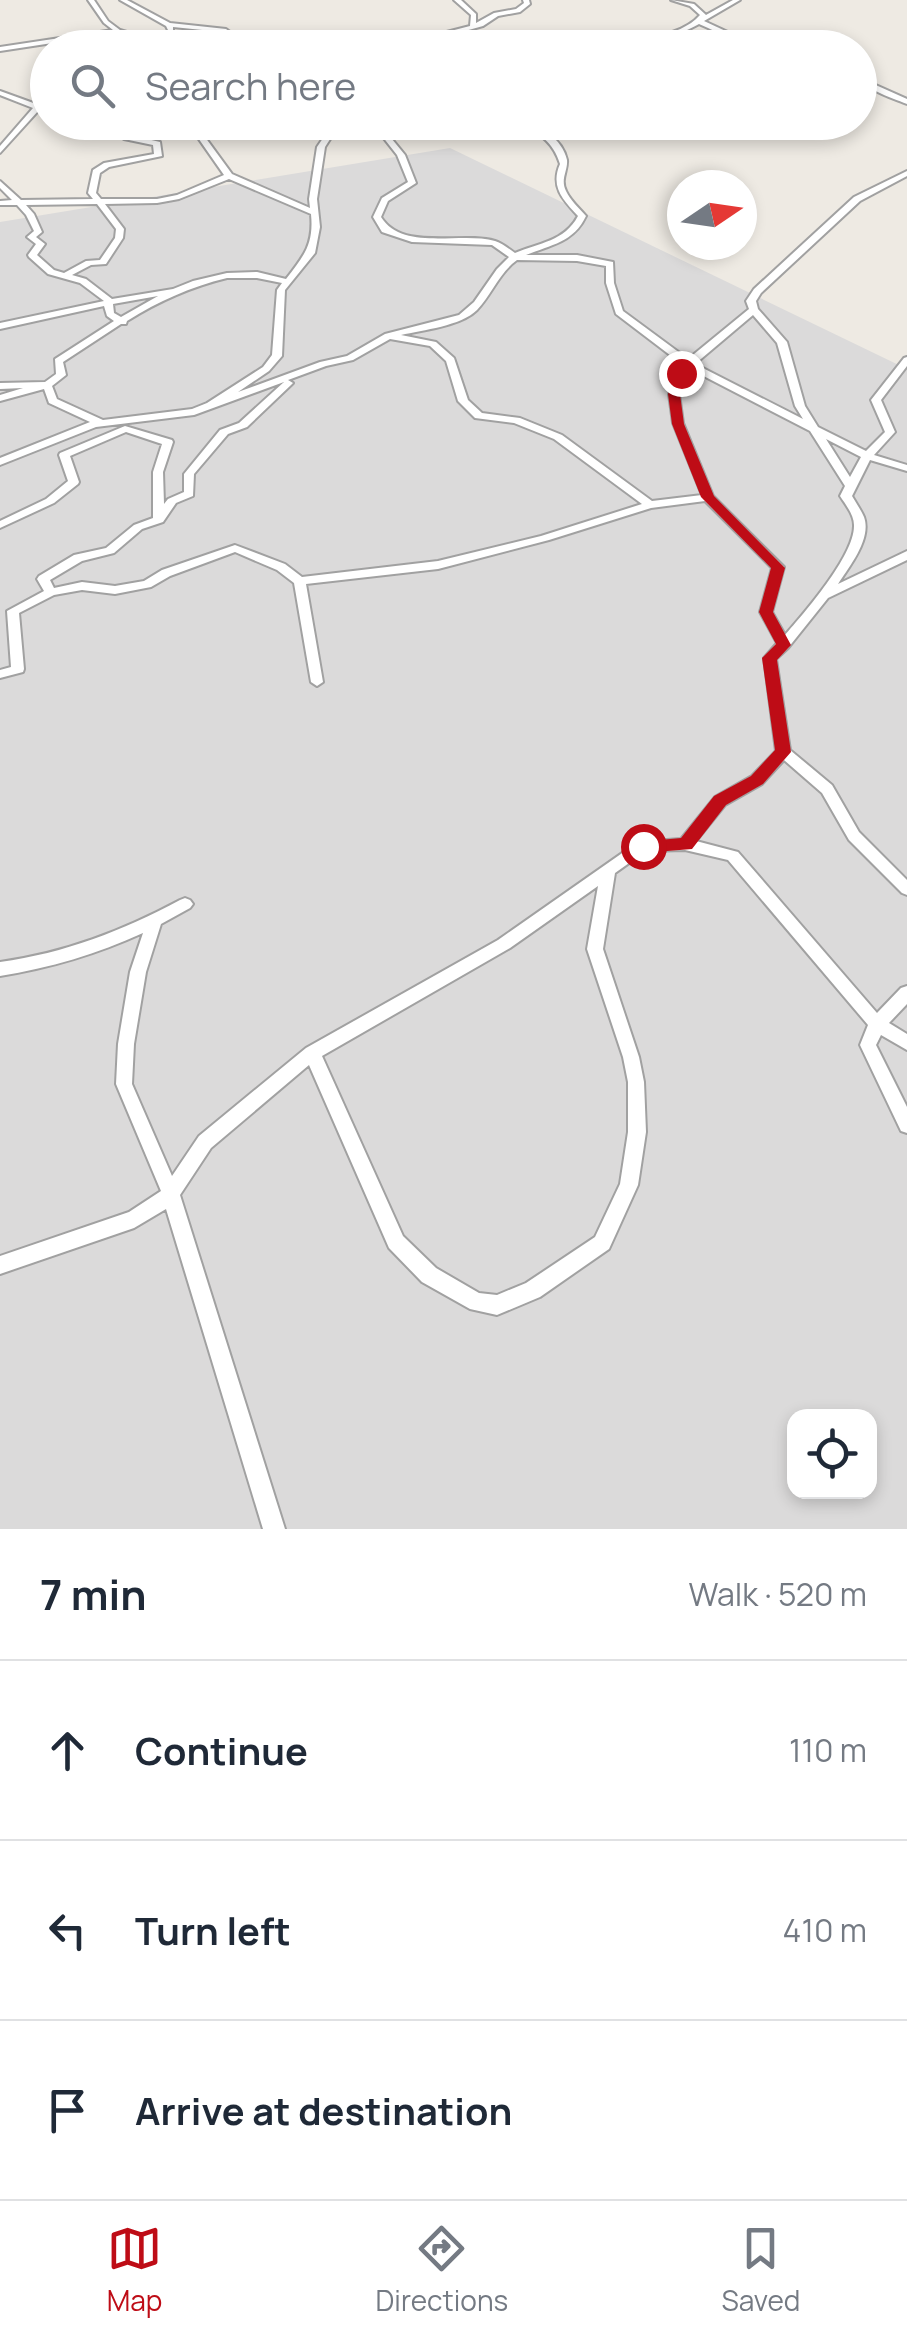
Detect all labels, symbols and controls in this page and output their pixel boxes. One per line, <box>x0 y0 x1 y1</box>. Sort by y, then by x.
search box <box>30 30 877 140</box>
icon: search <box>65 58 120 113</box>
text: Search here <box>145 59 356 111</box>
north arrow <box>667 170 757 260</box>
route end <box>659 351 705 397</box>
route start <box>621 824 667 870</box>
map controls <box>787 1409 877 1499</box>
button: locate <box>787 1409 877 1499</box>
text: 7 min <box>40 1565 147 1623</box>
text: Walk · 520 m <box>688 1572 867 1616</box>
icon: ahead <box>40 1723 95 1778</box>
text: Continue <box>135 1724 308 1776</box>
text: 110 m <box>789 1728 867 1772</box>
icon: left <box>40 1903 95 1958</box>
text: Turn left <box>135 1904 291 1956</box>
text: 410 m <box>783 1908 867 1952</box>
icon: arrive <box>40 2083 95 2138</box>
text: Arrive at destination <box>135 2084 512 2136</box>
tab: Map <box>107 2221 162 2319</box>
tab: Directions <box>376 2221 508 2319</box>
tab: Saved <box>721 2221 800 2319</box>

